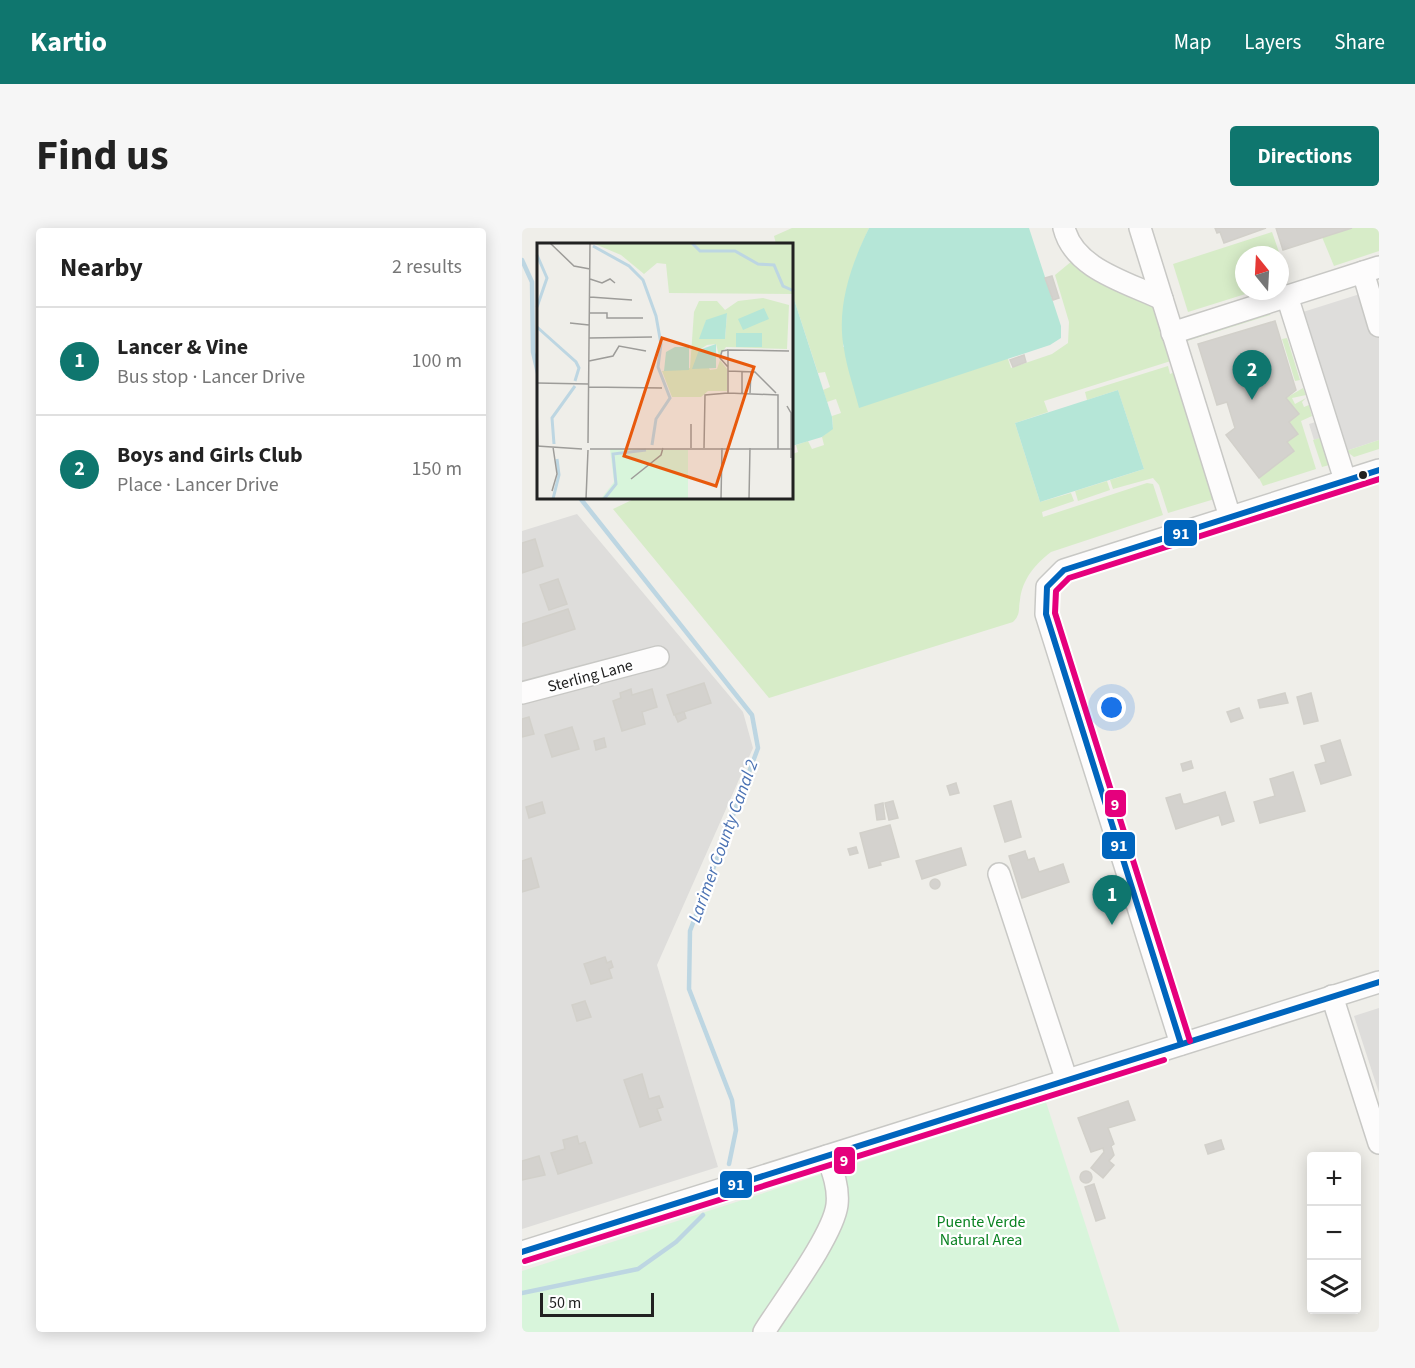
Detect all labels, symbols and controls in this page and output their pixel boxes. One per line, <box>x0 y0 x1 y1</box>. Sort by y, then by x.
text: Kartio <box>30 22 107 62</box>
text: Map <box>1174 27 1211 57</box>
text: Layers <box>1244 27 1301 57</box>
text: Share <box>1334 27 1385 57</box>
text: Find us <box>36 126 169 186</box>
button: Directions <box>1230 126 1379 186</box>
inset map <box>537 243 794 500</box>
north arrow <box>1235 246 1289 300</box>
text: Nearby <box>60 249 143 286</box>
text: 2 results <box>392 253 462 281</box>
text: Lancer & Vine <box>117 331 248 363</box>
text: 1 <box>74 347 85 375</box>
text: 100 m <box>412 347 462 375</box>
pin: 2 <box>1232 350 1272 400</box>
text: Bus stop · Lancer Drive <box>117 363 305 391</box>
text: Boys and Girls Club <box>117 439 303 471</box>
text: 2 <box>74 455 85 483</box>
text: 150 m <box>412 455 462 483</box>
unlabelled marker <box>1357 469 1369 481</box>
text: Place · Lancer Drive <box>117 471 279 499</box>
line badge: 91 <box>1163 519 1198 547</box>
text: 91 <box>1173 523 1189 545</box>
street label: Sterling Lane <box>545 654 635 698</box>
your location <box>1097 693 1126 722</box>
water label: Larimer County Canal 2 <box>682 756 765 926</box>
line badge: 9 <box>1104 789 1127 818</box>
text: 9 <box>1111 794 1119 816</box>
line badge: 91 <box>1101 831 1136 860</box>
text: 91 <box>1111 835 1127 857</box>
pin: 1 <box>1092 876 1132 925</box>
line badge: 9 <box>833 1146 856 1175</box>
text: 9 <box>840 1150 848 1172</box>
map controls <box>1307 1152 1361 1314</box>
button: + <box>1307 1152 1361 1206</box>
line badge: 91 <box>719 1170 753 1199</box>
text: 91 <box>728 1174 744 1196</box>
button: − <box>1307 1206 1361 1260</box>
park label: Puente Verde Natural Area <box>937 1211 1026 1251</box>
button: layers <box>1307 1260 1361 1314</box>
scale bar <box>540 1290 654 1318</box>
text: 50 m <box>549 1292 581 1314</box>

